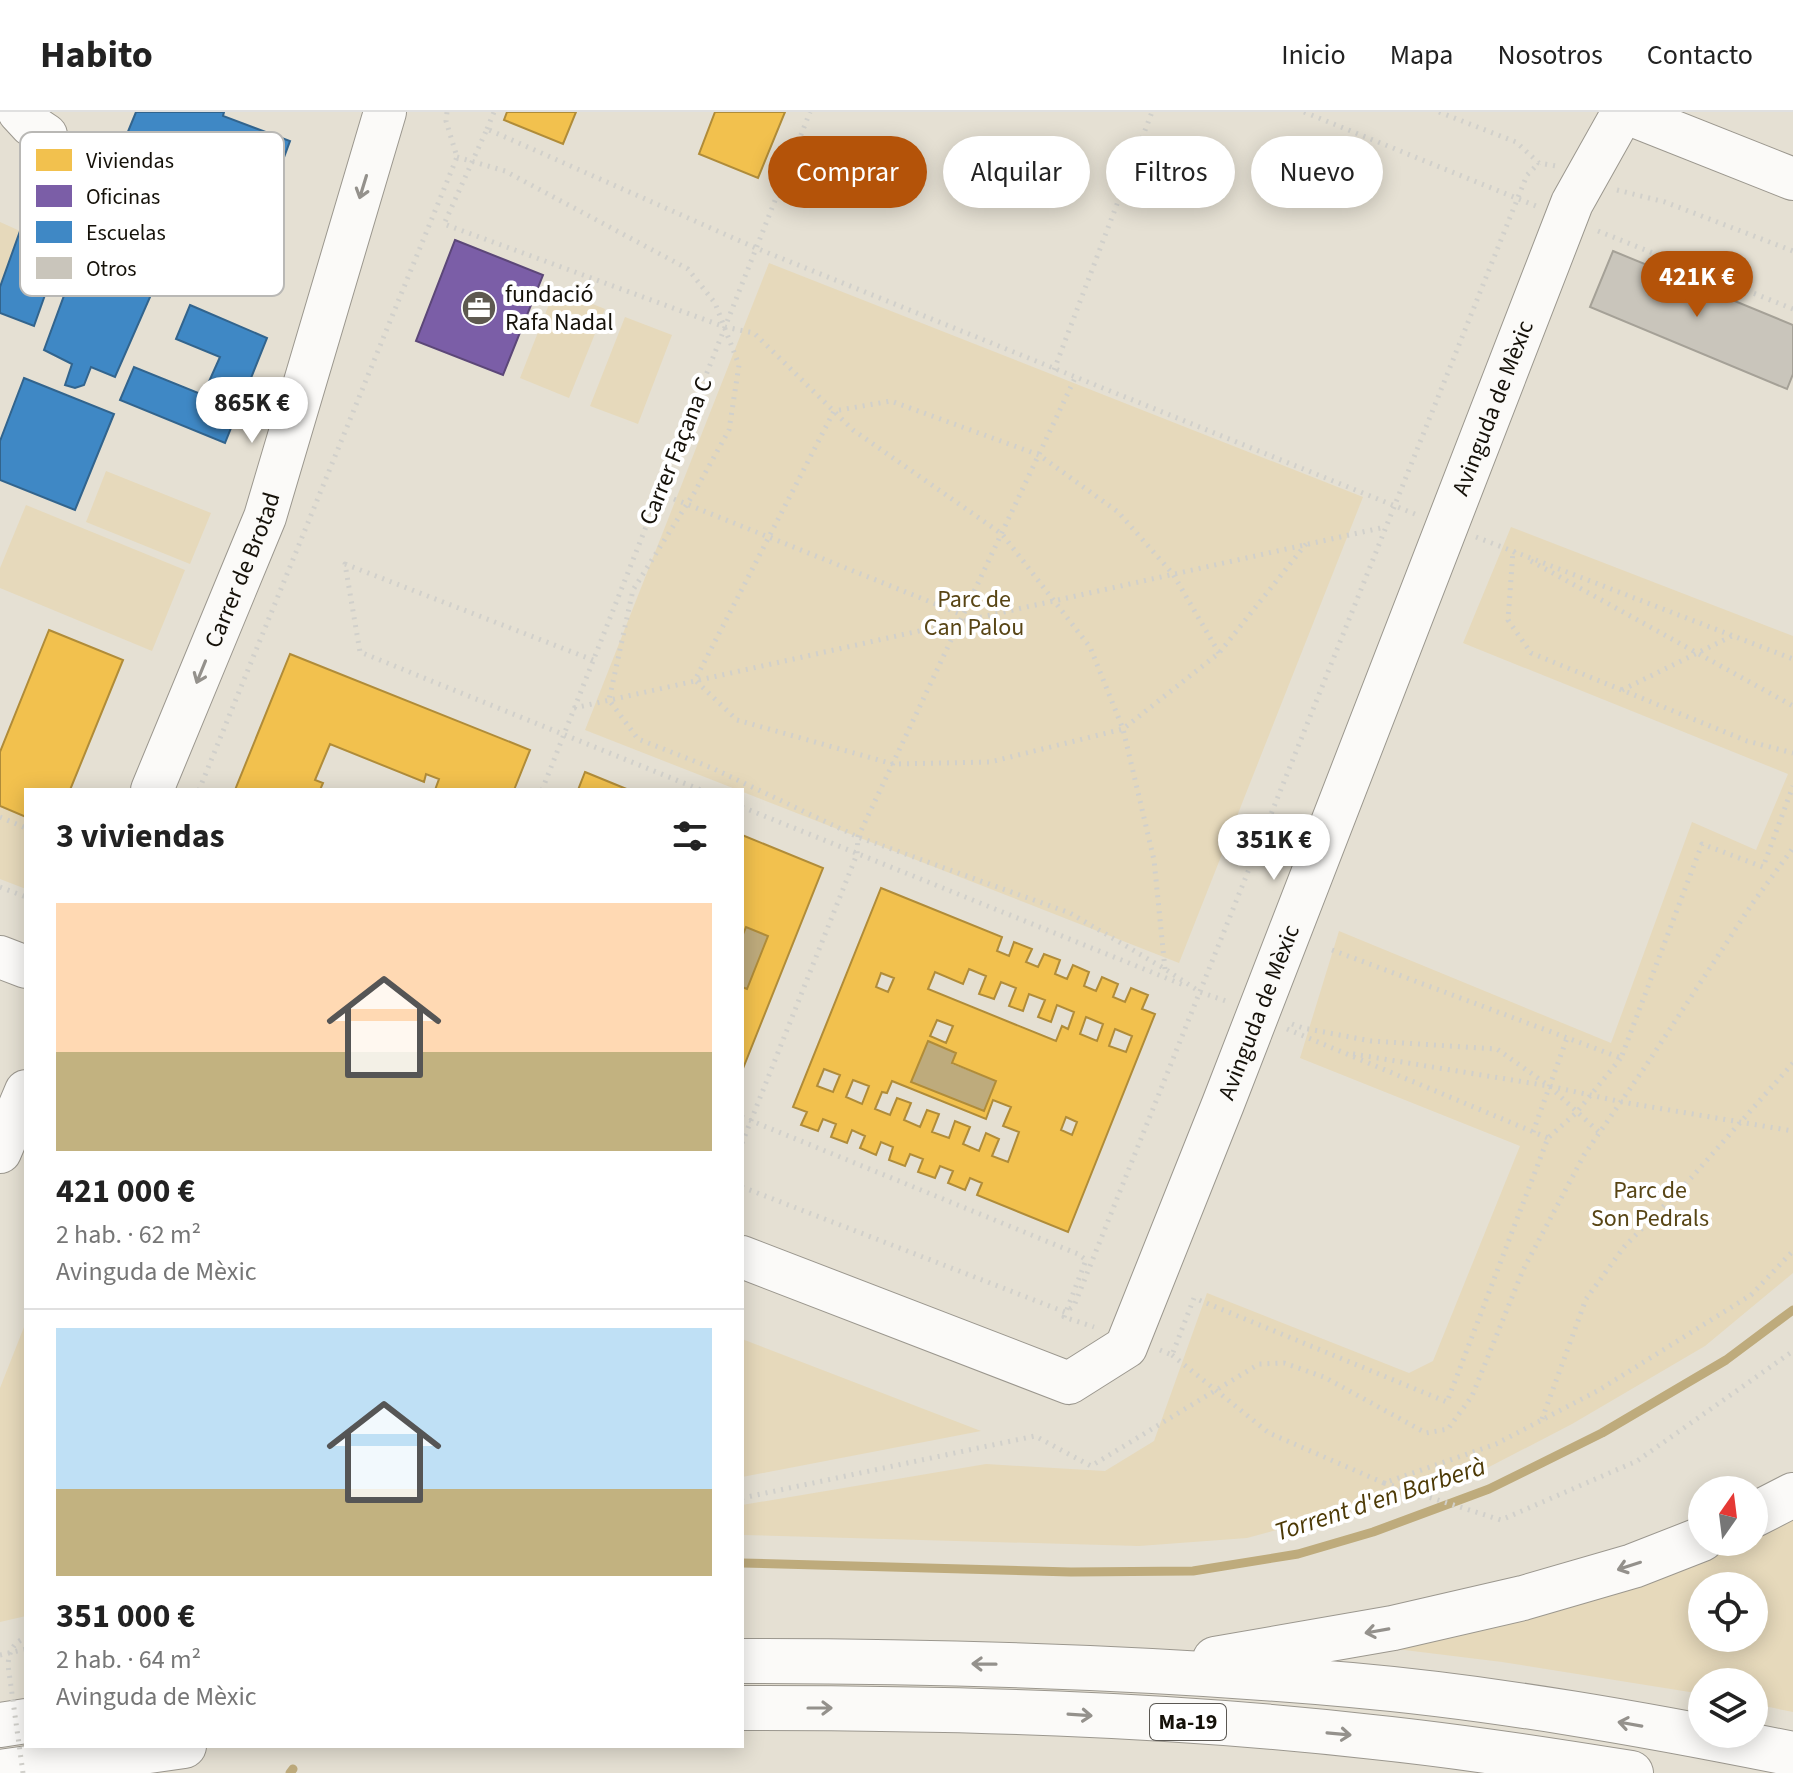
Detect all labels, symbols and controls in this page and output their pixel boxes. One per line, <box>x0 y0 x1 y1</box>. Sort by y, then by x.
text: Habito <box>40 28 153 82</box>
text: Inicio <box>1281 35 1346 75</box>
text: Mapa <box>1390 35 1453 75</box>
text: Nosotros <box>1497 35 1603 75</box>
text: Contacto <box>1647 35 1753 75</box>
legend <box>20 132 284 296</box>
chip: Comprar <box>768 136 927 208</box>
chip: Alquilar <box>943 136 1090 208</box>
chip: Filtros <box>1106 136 1235 208</box>
chip: Nuevo <box>1251 136 1383 208</box>
text: Viviendas <box>86 145 174 177</box>
one-way arrow <box>355 173 370 199</box>
text: Oficinas <box>86 181 160 213</box>
text: Escuelas <box>86 217 166 249</box>
pin: 421K € <box>1632 251 1762 319</box>
text: Otros <box>86 253 137 285</box>
text: 421K € <box>1659 258 1735 295</box>
place label: fundació Rafa Nadal <box>505 277 613 340</box>
office icon: fundació Rafa Nadal <box>460 289 498 327</box>
street label: Avinguda de Mèxic <box>1443 315 1542 501</box>
street label: Carrer Façana C <box>630 372 722 530</box>
pin: 865K € <box>187 377 317 445</box>
text: 865K € <box>214 384 290 421</box>
street label: Carrer de Brotad <box>195 488 289 653</box>
park label: Parc de Can Palou <box>924 582 1024 645</box>
one-way arrow <box>193 659 207 684</box>
text: 3 viviendas <box>56 812 225 861</box>
icon: filters <box>668 814 712 858</box>
pin: 351K € <box>1209 814 1339 882</box>
text: 351K € <box>1236 821 1312 858</box>
street label: Avinguda de Mèxic <box>1209 919 1308 1105</box>
icon: home <box>312 955 456 1099</box>
text: 421 000 € <box>56 1167 195 1216</box>
park label: Parc de Son Pedrals <box>1591 1173 1709 1236</box>
text: 2 hab. · 62 m² <box>56 1216 201 1253</box>
text: Avinguda de Mèxic <box>56 1253 257 1290</box>
icon: home <box>312 1380 456 1524</box>
water label: Torrent d'en Barberà <box>1270 1447 1490 1551</box>
north arrow <box>1688 1476 1768 1556</box>
map controls <box>1688 1476 1768 1748</box>
one-way arrow <box>1617 1560 1642 1575</box>
button: locate <box>1688 1572 1768 1652</box>
text: 351 000 € <box>56 1592 195 1641</box>
one-way arrow <box>1365 1624 1391 1639</box>
text: 2 hab. · 64 m² <box>56 1641 201 1678</box>
one-way arrow <box>971 1656 998 1671</box>
button: layers <box>1688 1668 1768 1748</box>
text: Avinguda de Mèxic <box>56 1678 257 1715</box>
one-way arrow <box>806 1700 833 1716</box>
road number: Ma-19 <box>1150 1704 1226 1740</box>
one-way arrow <box>1066 1707 1093 1722</box>
one-way arrow <box>1617 1716 1643 1731</box>
one-way arrow <box>1325 1727 1352 1742</box>

